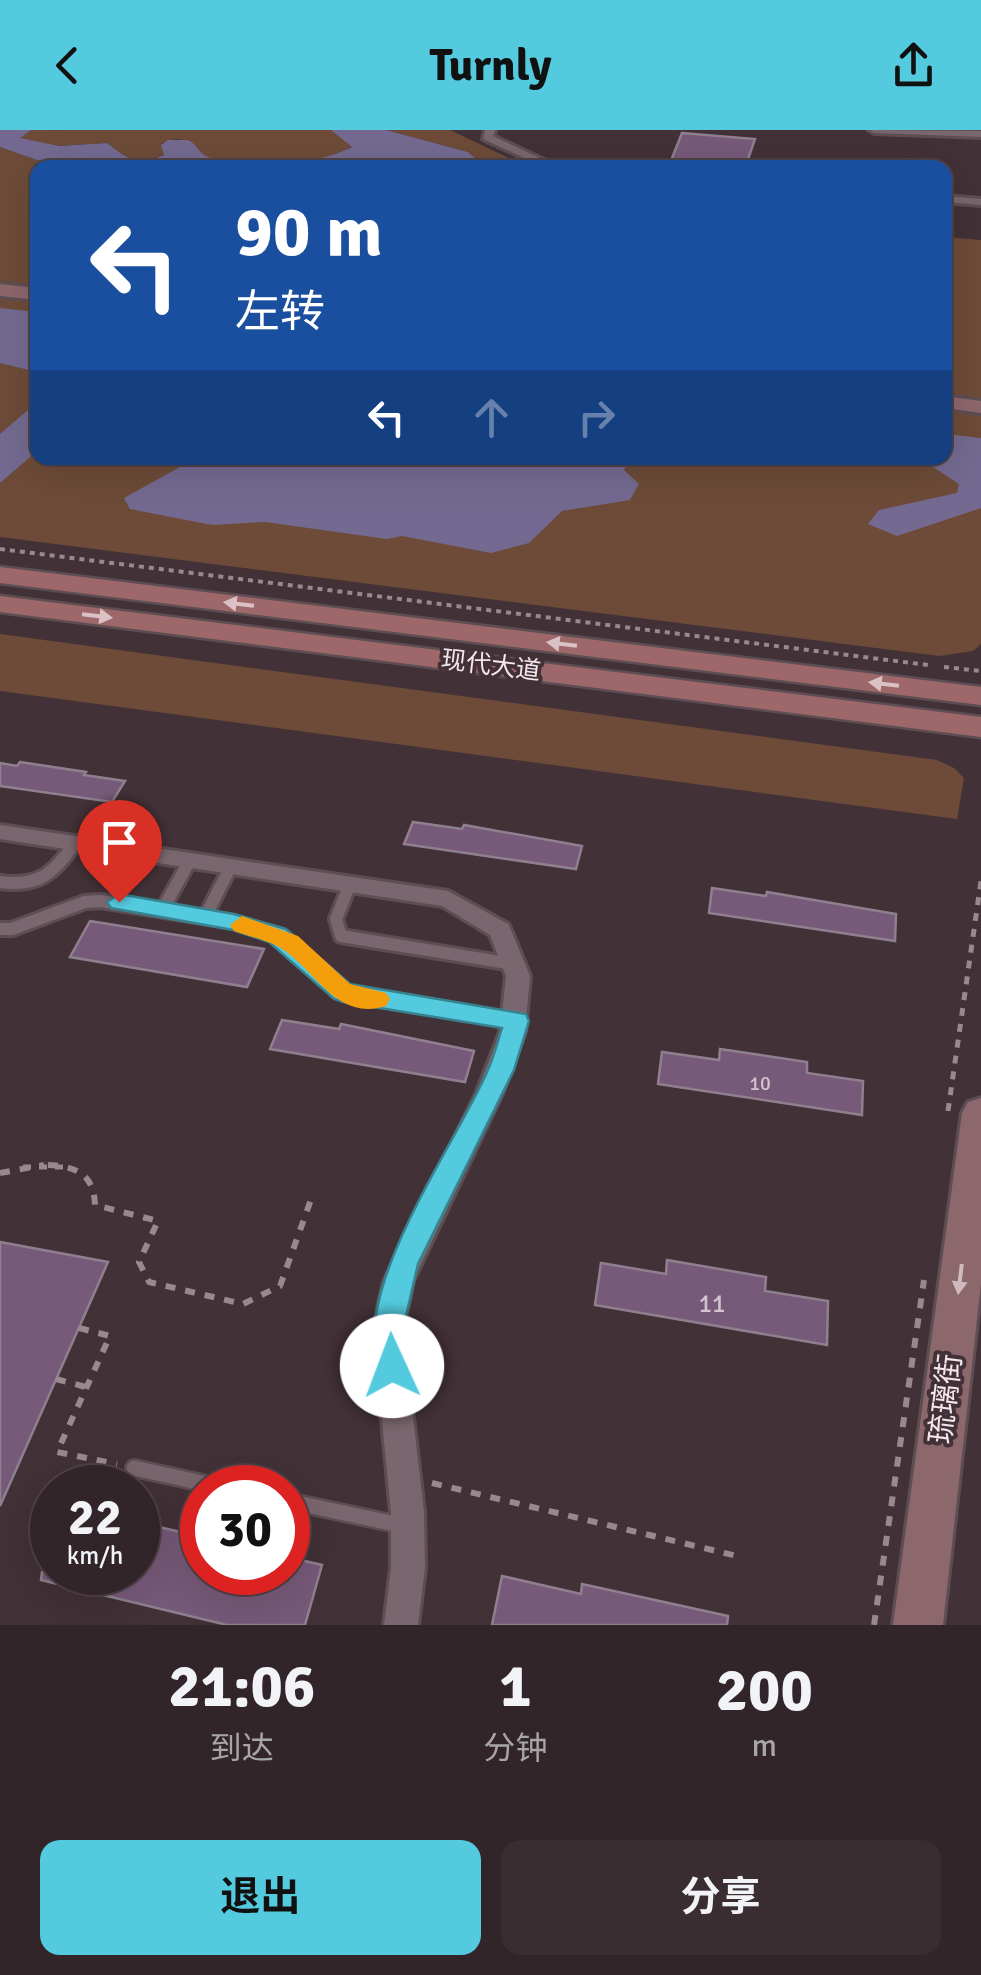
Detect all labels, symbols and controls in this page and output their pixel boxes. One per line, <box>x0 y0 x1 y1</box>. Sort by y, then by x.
icon: back <box>40 38 95 93</box>
text: Turnly <box>429 38 552 93</box>
icon: share <box>886 38 941 93</box>
text: 90 m <box>235 189 383 275</box>
icon: left <box>70 200 200 330</box>
text: 左转 <box>235 285 325 340</box>
icon: left <box>359 390 414 445</box>
icon: ahead <box>464 390 519 445</box>
icon: right <box>569 390 624 445</box>
one-way arrow <box>223 596 255 612</box>
one-way arrow <box>81 609 113 625</box>
one-way arrow <box>545 636 577 652</box>
street label: 现代大道 <box>439 644 543 686</box>
one-way arrow <box>868 675 900 691</box>
pin <box>77 800 162 903</box>
icon: arrive <box>92 815 147 870</box>
house number: 10 <box>749 1071 771 1096</box>
one-way arrow <box>952 1263 968 1295</box>
house number: 11 <box>698 1288 726 1319</box>
position arrow <box>340 1314 444 1418</box>
street label: 琉璃街 <box>922 1352 970 1446</box>
speed limit sign: 30 <box>180 1465 310 1595</box>
text: 22 <box>68 1487 122 1549</box>
text: km/h <box>67 1540 123 1571</box>
text: 21:06 <box>168 1650 315 1724</box>
text: 1 <box>499 1650 532 1724</box>
text: 200 <box>716 1654 813 1728</box>
text: m <box>752 1726 777 1765</box>
text: 到达 <box>210 1729 274 1768</box>
text: 分钟 <box>484 1729 548 1768</box>
button: 退出 <box>40 1840 481 1955</box>
button: 分享 <box>501 1840 941 1955</box>

